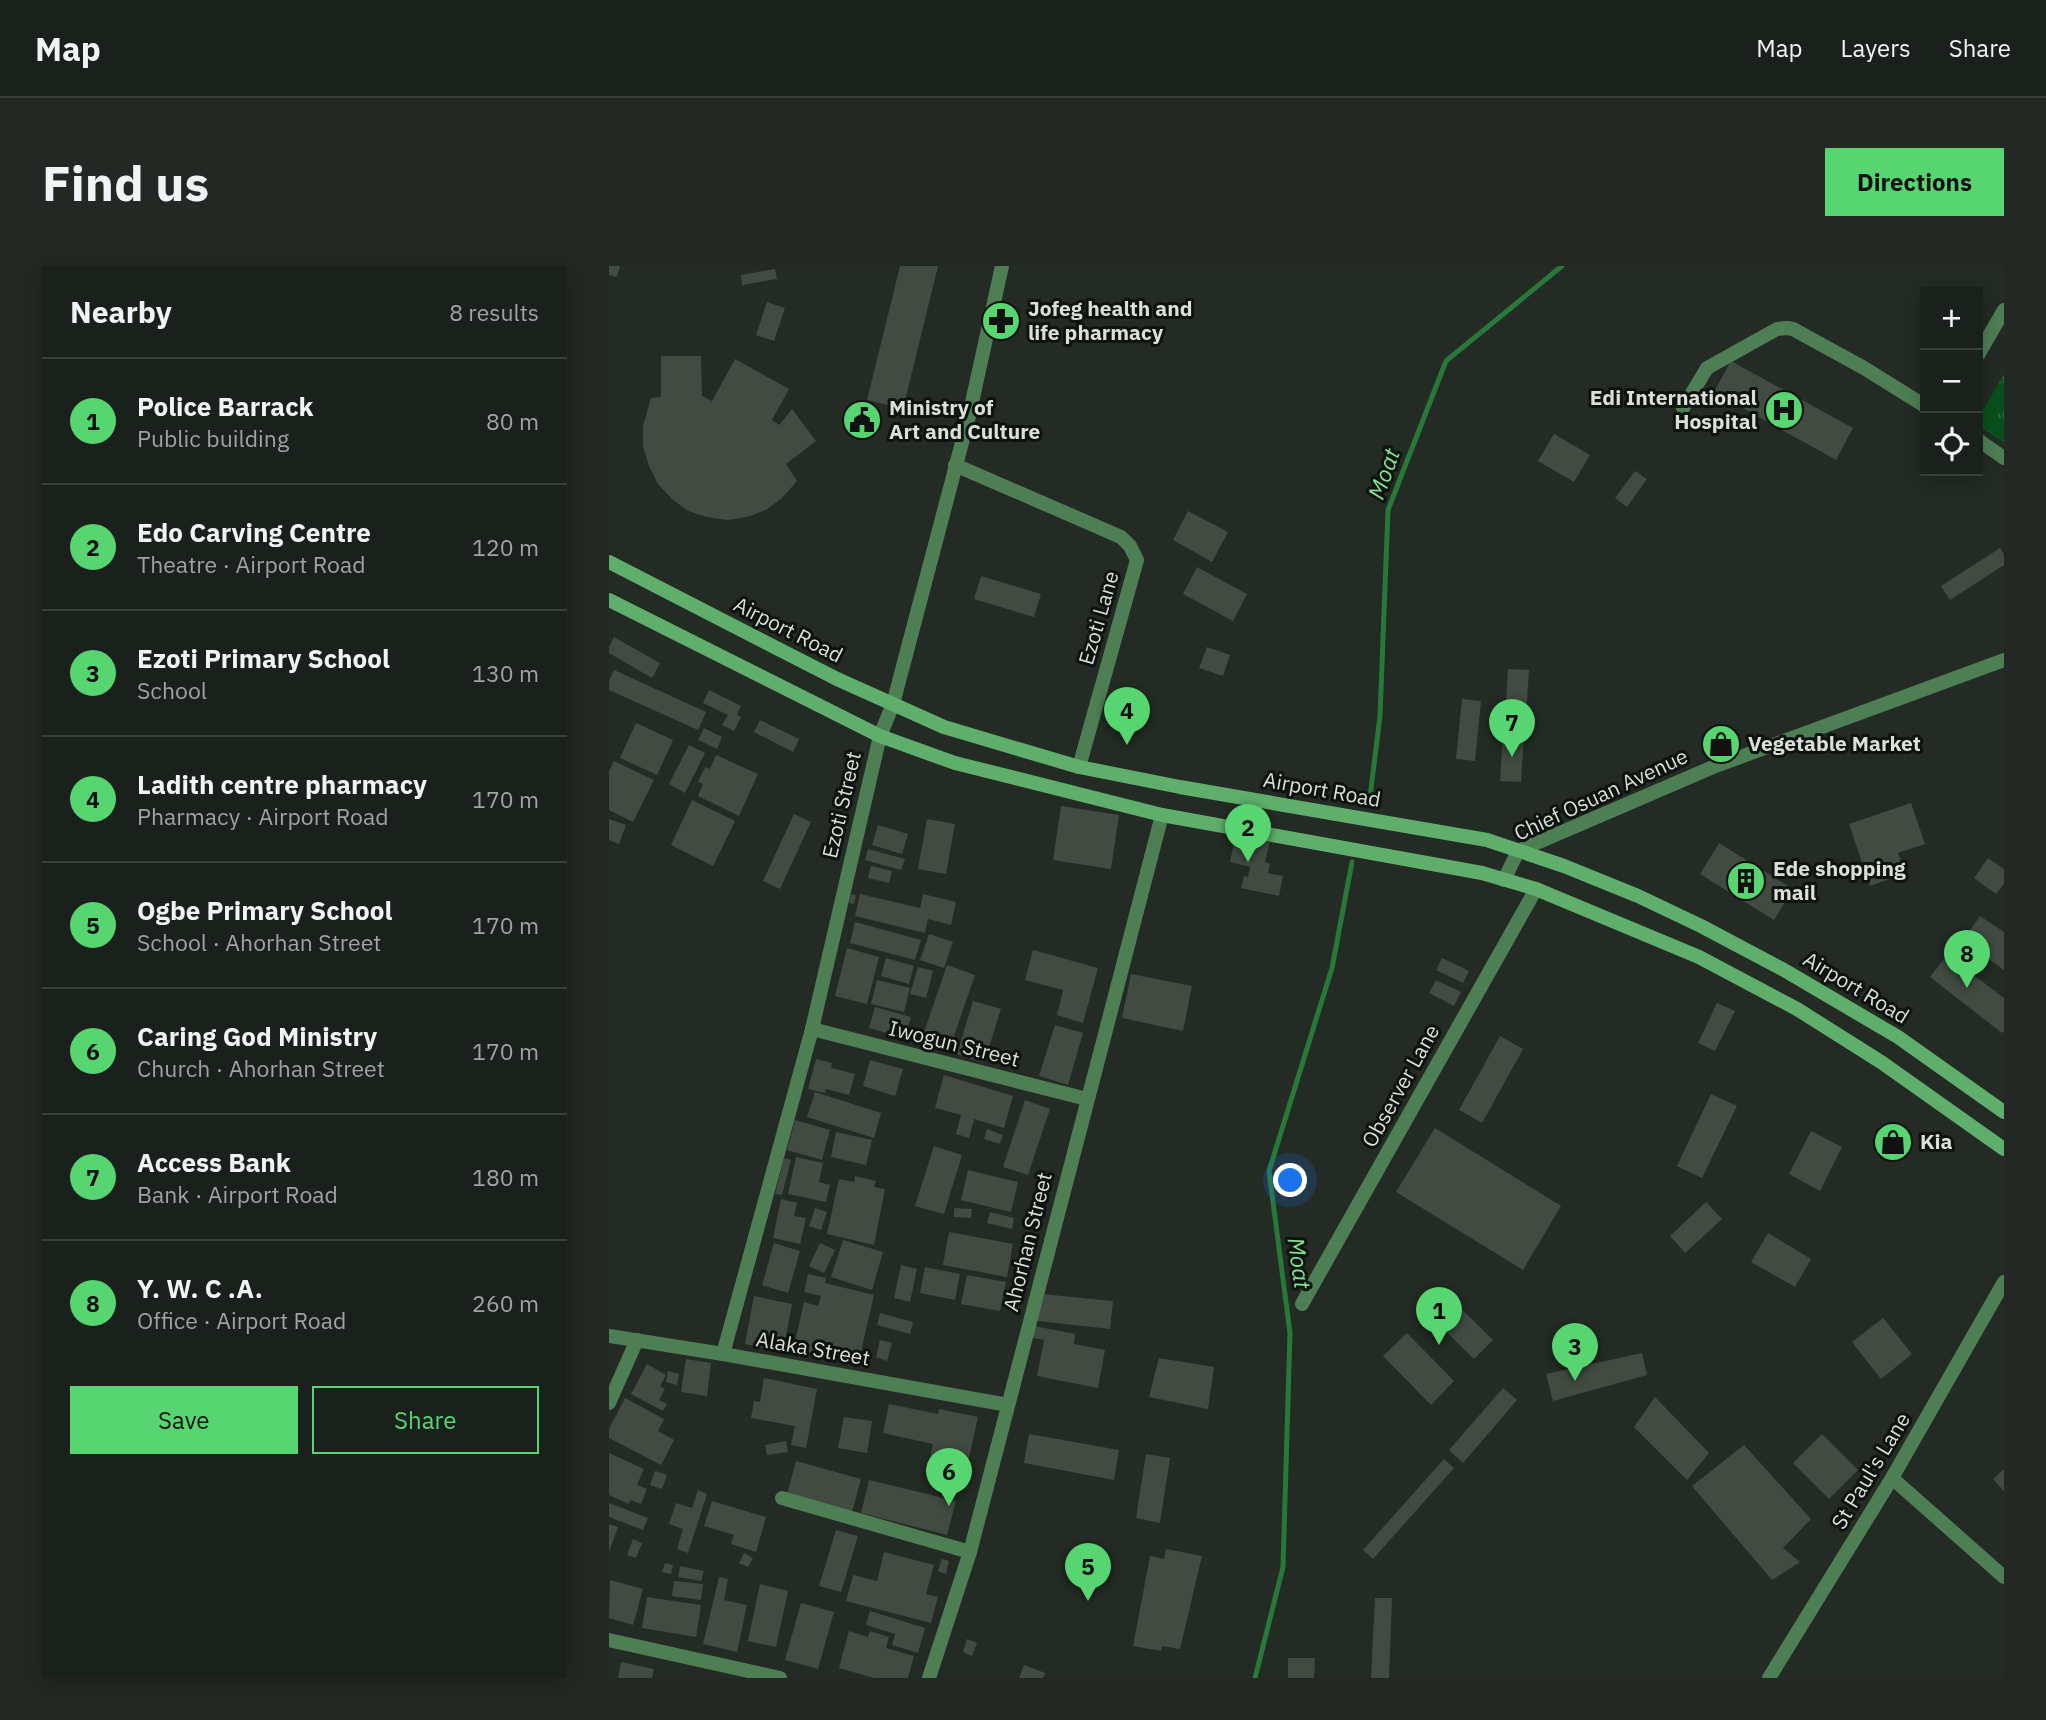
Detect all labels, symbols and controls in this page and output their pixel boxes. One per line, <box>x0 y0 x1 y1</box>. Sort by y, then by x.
text: Map <box>35 27 101 70</box>
text: Map <box>1756 32 1803 64</box>
text: Layers <box>1841 32 1911 64</box>
text: Share <box>1949 32 2011 64</box>
button: Directions <box>1825 148 2004 216</box>
text: Find us <box>42 151 209 214</box>
map controls <box>1920 287 1983 476</box>
button: + <box>1920 287 1983 350</box>
text: Nearby <box>70 292 172 331</box>
place label: Jofeg health and life pharmacy <box>1028 294 1193 346</box>
text: 8 results <box>449 297 539 327</box>
pharmacy icon: Jofeg health and life pharmacy <box>980 300 1022 342</box>
button: − <box>1920 350 1983 413</box>
place label: Edi International Hospital <box>1590 383 1757 435</box>
text: Police Barrack <box>137 389 314 423</box>
hospital icon: Edi International Hospital <box>1763 389 1805 431</box>
place label: Ministry of Art and Culture <box>889 393 1041 445</box>
public building icon: Ministry of Art and Culture <box>841 399 883 441</box>
text: 1 <box>86 406 100 436</box>
text: 80 m <box>486 406 539 436</box>
button: locate <box>1920 413 1983 476</box>
text: Public building <box>137 423 289 453</box>
water label: Moat <box>1360 444 1406 503</box>
text: Edo Carving Centre <box>137 515 371 549</box>
text: 2 <box>86 532 100 562</box>
text: 120 m <box>472 532 539 562</box>
text: Theatre · Airport Road <box>137 549 366 579</box>
street label: Ezoti Lane <box>1071 568 1125 668</box>
street label: Airport Road <box>729 590 848 669</box>
text: Ezoti Primary School <box>137 641 390 675</box>
text: 3 <box>86 658 100 688</box>
text: 130 m <box>472 658 539 688</box>
text: School <box>137 675 207 705</box>
pin: 4 <box>1104 687 1150 745</box>
pin: 7 <box>1489 699 1535 757</box>
shop icon: Vegetable Market <box>1700 723 1742 765</box>
place label: Vegetable Market <box>1748 729 1921 757</box>
street label: Chief Osuan Avenue <box>1509 742 1692 847</box>
street label: Ezoti Street <box>815 749 867 861</box>
street label: Airport Road <box>1261 765 1383 813</box>
text: Ladith centre pharmacy <box>137 767 427 801</box>
text: 4 <box>86 784 100 814</box>
text: 170 m <box>472 784 539 814</box>
text: Pharmacy · Airport Road <box>137 801 389 831</box>
pin: 2 <box>1225 804 1271 862</box>
place label: Ede shopping mail <box>1773 854 1906 906</box>
building icon: Ede shopping mail <box>1725 860 1767 902</box>
text: Ogbe Primary School <box>137 893 392 927</box>
text: 5 <box>86 910 100 940</box>
text: 170 m <box>472 910 539 940</box>
text: School · Ahorhan Street <box>137 927 381 957</box>
pin: 8 <box>1944 930 1990 988</box>
street label: Airport Road <box>1798 945 1915 1030</box>
street label: Iwogun Street <box>886 1013 1022 1073</box>
text: Caring God Ministry <box>137 1019 377 1053</box>
street label: Observer Lane <box>1355 1019 1445 1152</box>
text: 6 <box>86 1036 100 1066</box>
text: 170 m <box>472 1036 539 1066</box>
text: Church · Ahorhan Street <box>137 1053 385 1083</box>
shop icon: Kia <box>1872 1121 1914 1163</box>
place label: Kia <box>1920 1127 1953 1155</box>
text: Access Bank <box>137 1145 291 1179</box>
text: 7 <box>86 1162 100 1192</box>
text: 180 m <box>472 1162 539 1192</box>
your location <box>1273 1163 1307 1197</box>
street label: Ahorhan Street <box>996 1169 1058 1314</box>
text: Bank · Airport Road <box>137 1179 338 1209</box>
water label: Moat <box>1282 1235 1319 1291</box>
text: Y. W. C .A. <box>137 1271 263 1305</box>
pin: 1 <box>1416 1287 1462 1345</box>
text: 8 <box>86 1288 100 1318</box>
text: 260 m <box>472 1288 539 1318</box>
text: Office · Airport Road <box>137 1305 346 1335</box>
pin: 3 <box>1552 1323 1598 1381</box>
street label: Alaka Street <box>754 1324 872 1372</box>
button: Save <box>70 1386 298 1454</box>
button: Share <box>312 1386 539 1454</box>
street label: St Paul's Lane <box>1824 1407 1916 1534</box>
pin: 6 <box>926 1448 972 1506</box>
pin: 5 <box>1065 1543 1111 1601</box>

